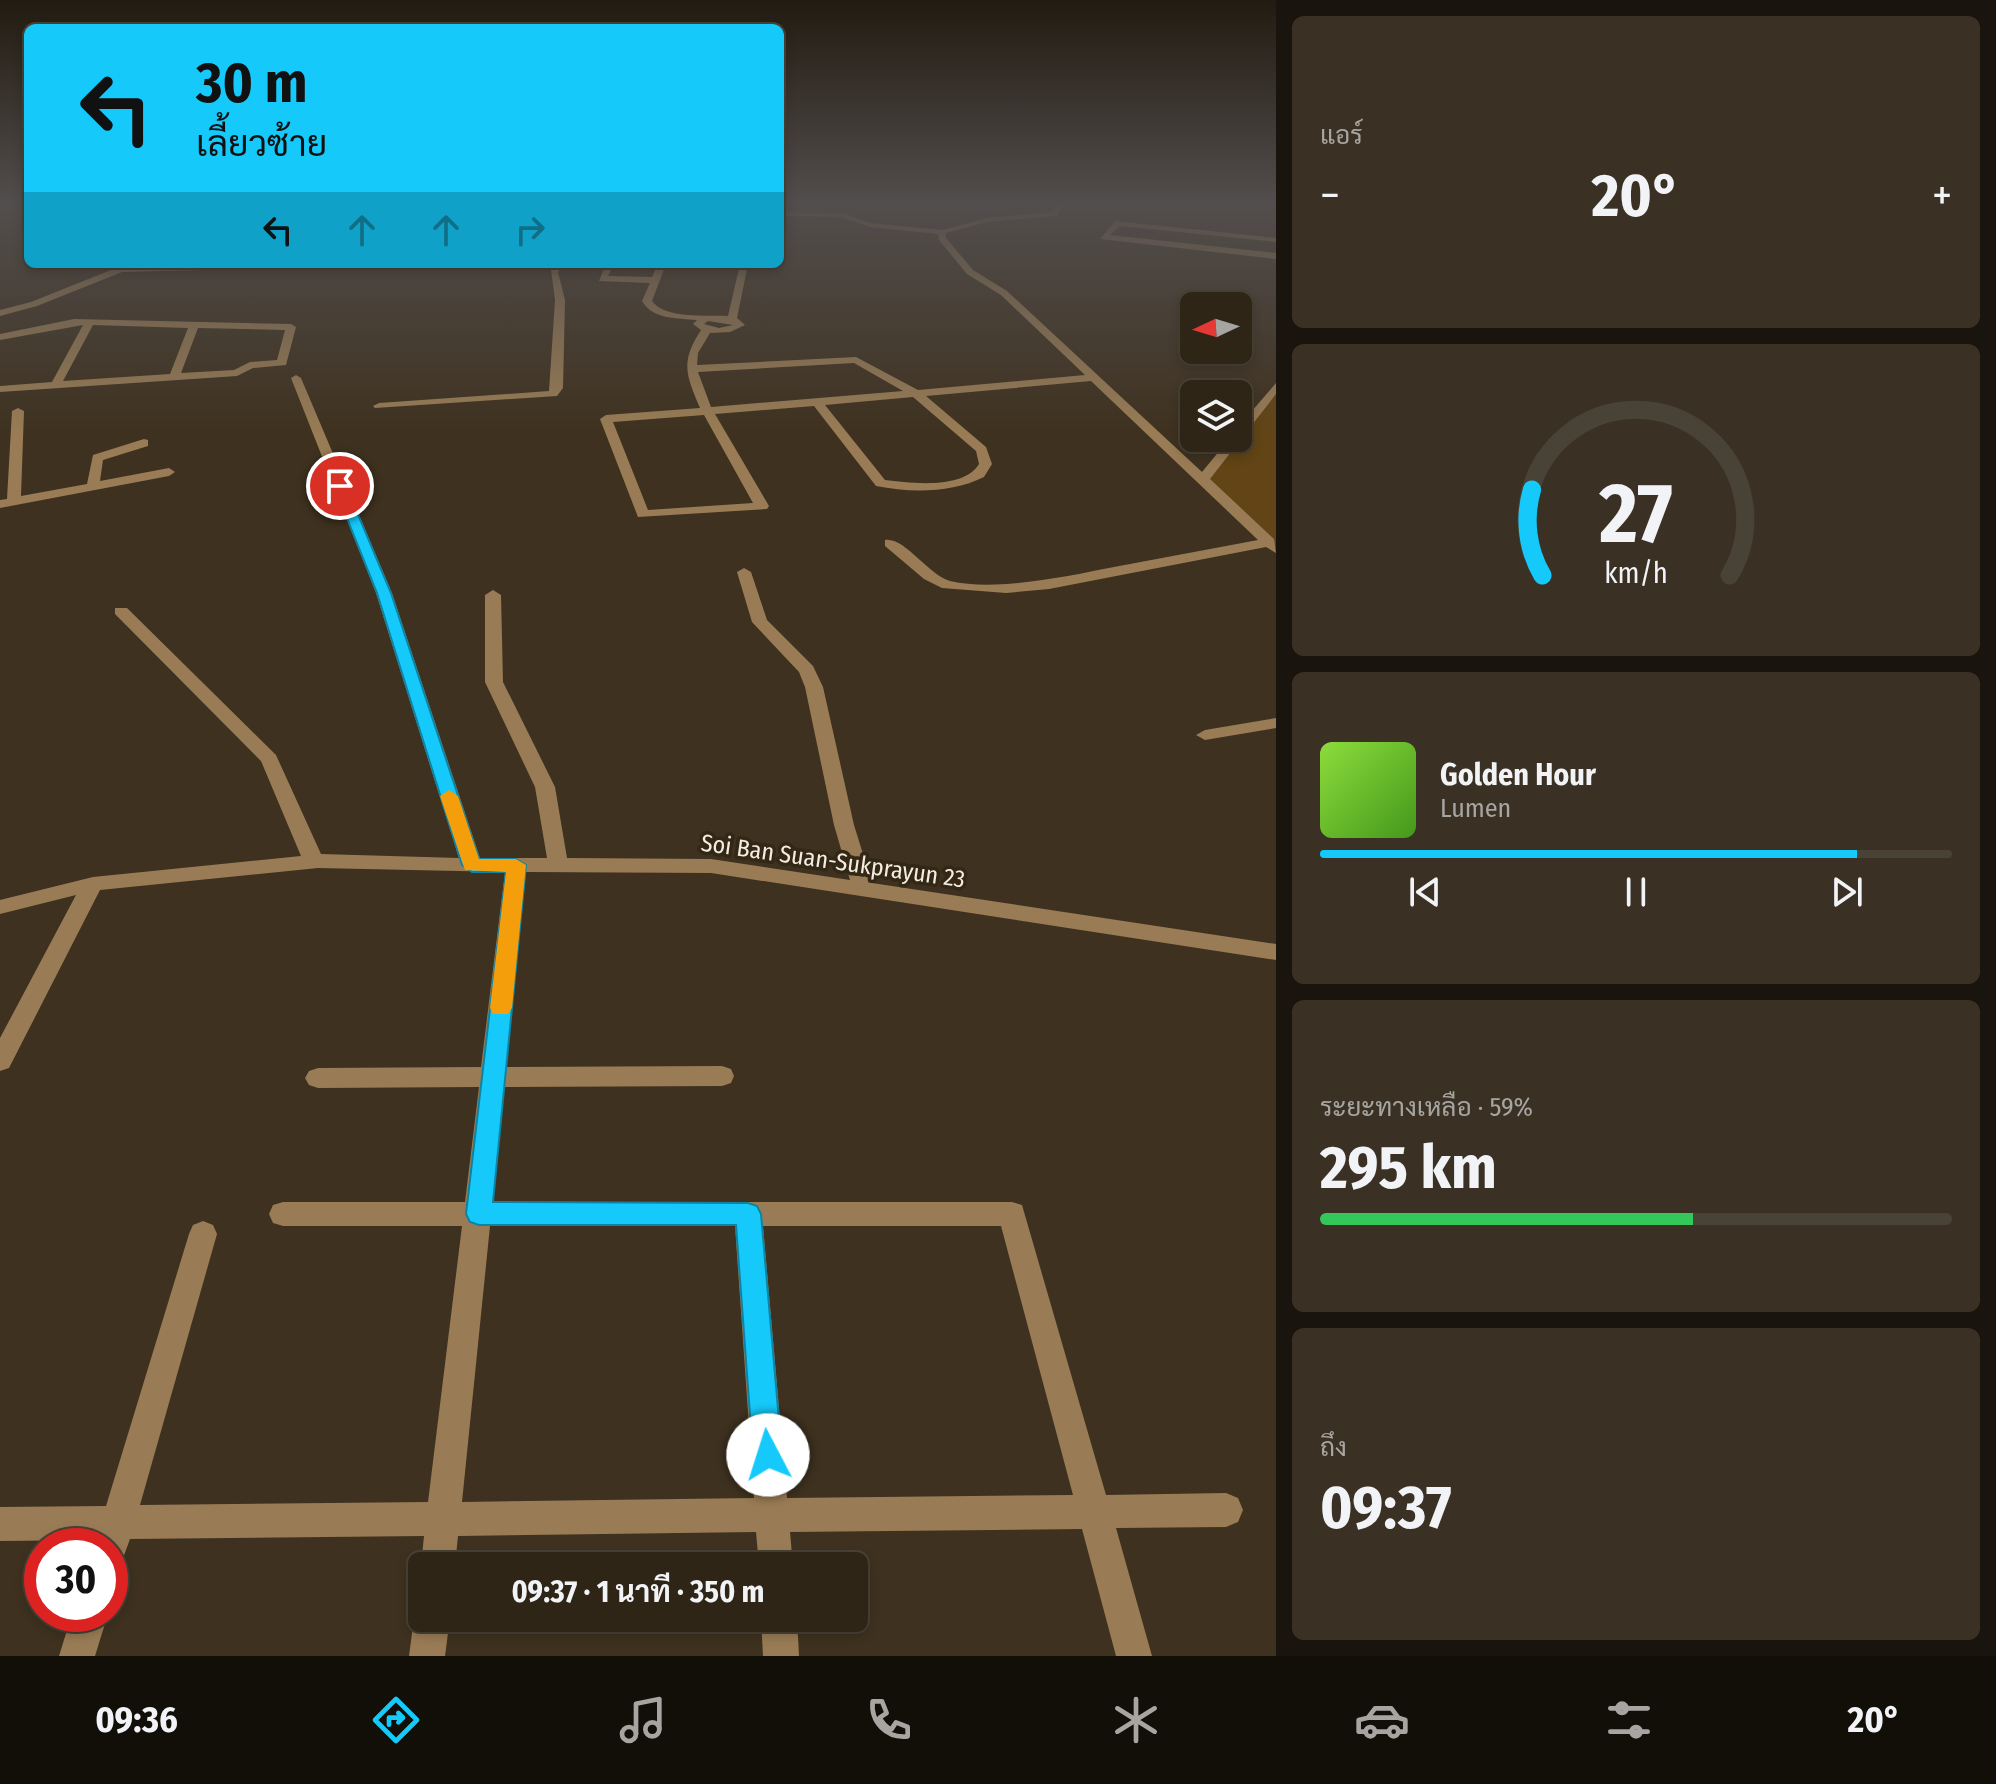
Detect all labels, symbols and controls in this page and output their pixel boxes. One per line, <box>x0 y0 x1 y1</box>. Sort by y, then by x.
text: 30 m <box>196 50 307 117</box>
icon: left <box>64 56 168 160</box>
text: แอร์ <box>1320 120 1363 151</box>
text: เลี้ยวซ้าย <box>196 122 327 166</box>
text: 20° <box>1592 160 1680 232</box>
text: − <box>1320 169 1340 222</box>
text: + <box>1932 169 1952 222</box>
icon: left <box>256 208 300 252</box>
icon: ahead <box>340 208 384 252</box>
icon: ahead <box>424 208 468 252</box>
icon: right <box>508 208 552 252</box>
north arrow <box>1180 292 1252 364</box>
map controls <box>1180 292 1252 452</box>
button: layers <box>1180 380 1252 452</box>
pin <box>306 452 374 520</box>
icon: arrive <box>318 464 362 508</box>
text: 27 <box>1598 464 1673 564</box>
text: km/h <box>1604 556 1668 591</box>
text: Golden Hour <box>1440 757 1596 793</box>
text: Lumen <box>1440 793 1511 824</box>
street label: Soi Ban Suan-Sukprayun 23 <box>699 829 967 893</box>
icon: previous <box>1403 870 1447 914</box>
icon: pause <box>1614 870 1658 914</box>
icon: next <box>1825 870 1869 914</box>
text: ระยะทางเหลือ · 59% <box>1320 1092 1533 1123</box>
text: 295 km <box>1320 1132 1497 1204</box>
position arrow <box>726 1413 810 1497</box>
text: ถึง <box>1320 1432 1347 1463</box>
text: 09:37 <box>1320 1472 1452 1544</box>
speed limit sign: 30 <box>24 1528 128 1632</box>
text: 09:37 · 1 นาที · 350 m <box>511 1574 765 1610</box>
icon: directions <box>368 1692 424 1748</box>
icon: music <box>615 1692 671 1748</box>
icon: phone <box>861 1692 917 1748</box>
icon: climate <box>1108 1692 1164 1748</box>
icon: car <box>1354 1692 1410 1748</box>
icon: filters <box>1601 1692 1657 1748</box>
text: 09:36 <box>95 1698 178 1742</box>
text: 20° <box>1848 1698 1901 1742</box>

